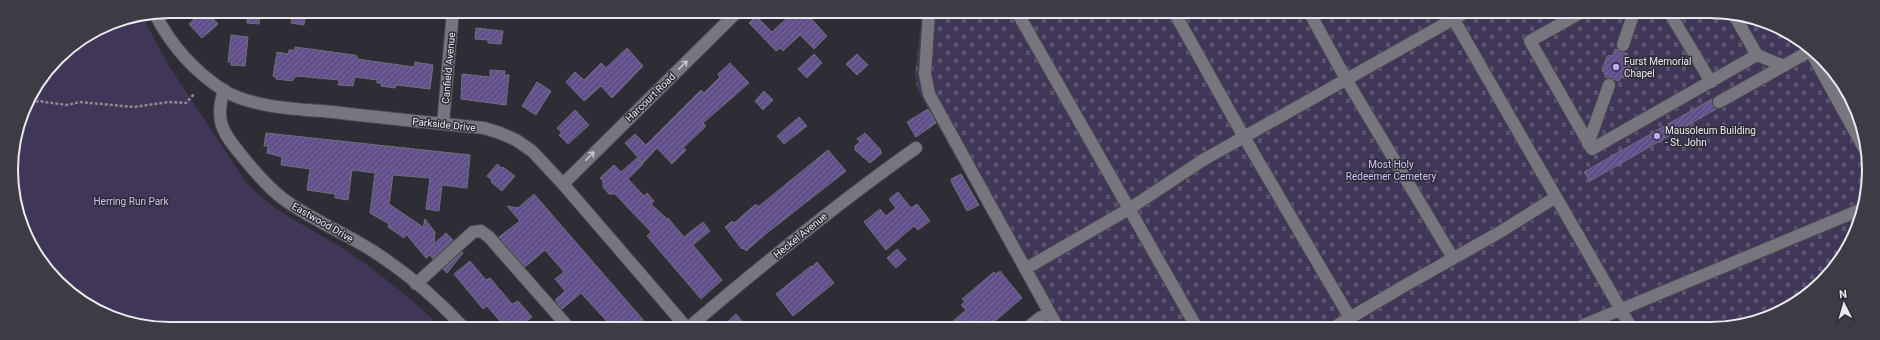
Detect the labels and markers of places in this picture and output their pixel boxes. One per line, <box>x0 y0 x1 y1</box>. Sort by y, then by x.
place label: Furst Memorial Chapel <box>1624 56 1691 79</box>
marker: Furst Memorial Chapel <box>1611 62 1621 72</box>
place label: Mausoleum Building - St. John <box>1665 125 1756 148</box>
marker: Mausoleum Building - St. John <box>1652 131 1662 141</box>

